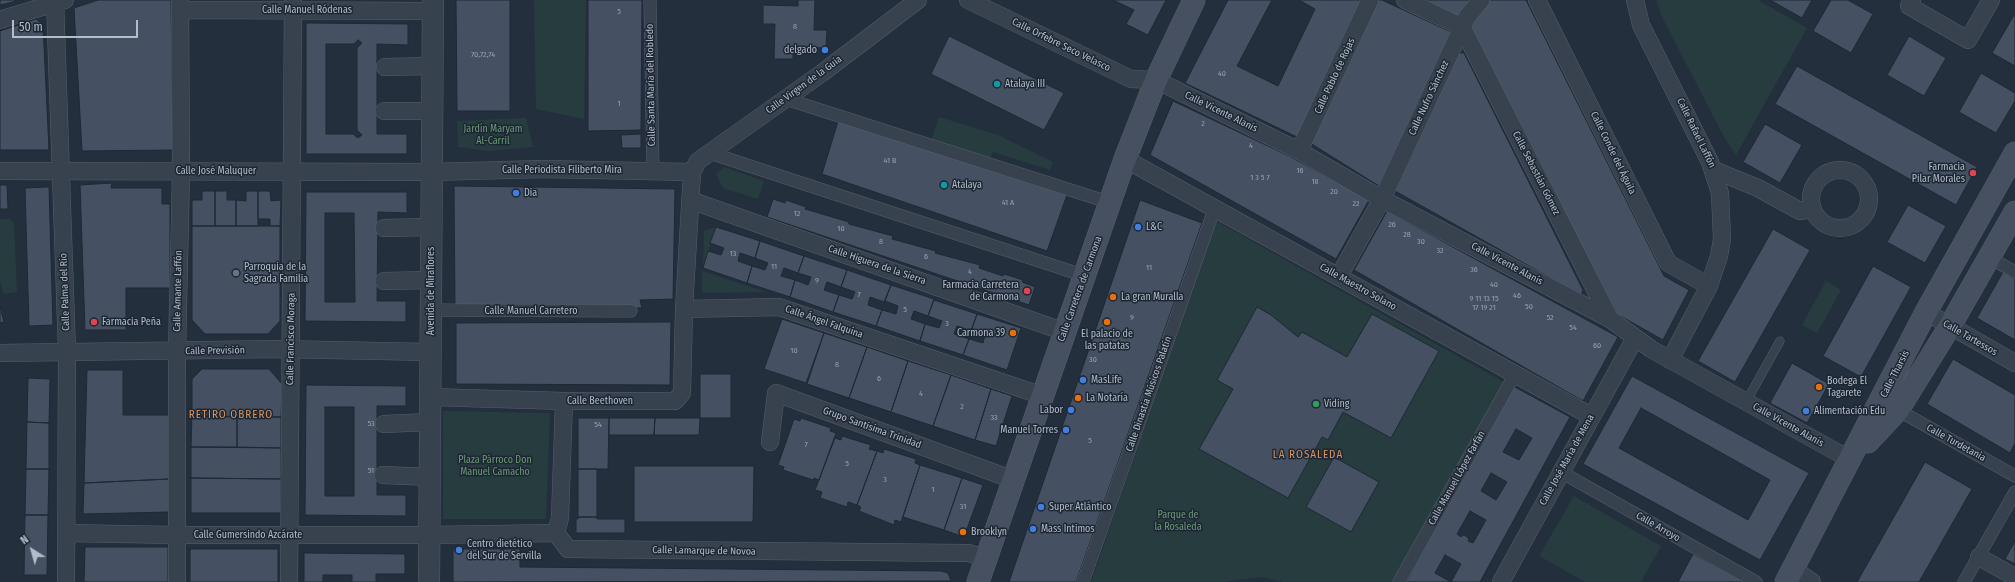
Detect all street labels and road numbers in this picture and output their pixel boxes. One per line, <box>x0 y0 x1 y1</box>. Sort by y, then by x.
street label: Calle Manuel Ródenas <box>262 4 352 16</box>
street label: Calle Orfebre Seco Velasco <box>1010 16 1112 74</box>
street label: Calle Santa María del Robledo <box>644 24 658 146</box>
street label: Calle Pablo de Rojas <box>1312 36 1358 116</box>
street label: Calle Virgen de la Guía <box>764 53 844 117</box>
street label: Calle Nufro Sánchez <box>1406 59 1452 137</box>
street label: Calle Vicente Alanís <box>1183 89 1259 135</box>
street label: Calle Rafael Laffón <box>1674 96 1718 170</box>
street label: Calle Conde del Águila <box>1588 110 1638 196</box>
street label: Calle Sebastián Gómez <box>1510 129 1562 217</box>
street label: Calle Periodista Filiberto Mira <box>502 164 622 176</box>
street label: Calle José Maluquer <box>176 165 256 177</box>
street label: Calle Carretera de Carmona <box>1055 235 1105 343</box>
street label: Calle Vicente Alanís <box>1469 240 1545 288</box>
street label: Calle Higuera de la Sierra <box>827 243 927 287</box>
street label: Avenida de Miraflores <box>425 247 437 335</box>
street label: Calle Amante Laffón <box>171 250 185 332</box>
street label: Calle Palma del Río <box>58 253 72 331</box>
street label: Calle Maestro Solano <box>1318 261 1398 313</box>
street label: Calle Francisco Moraga <box>284 293 298 385</box>
street label: Calle Ángel Falquina <box>783 303 865 341</box>
street label: Calle Manuel Carretero <box>485 305 577 317</box>
street label: Calle Tartessos <box>1941 318 1999 358</box>
street label: Calle Dinastia Músicos Palatín <box>1124 335 1174 453</box>
street label: Calle Previsión <box>185 344 245 358</box>
street label: Calle Tharsis <box>1878 348 1912 400</box>
street label: Calle Beethoven <box>567 395 633 407</box>
street label: Calle Vicente Alanís <box>1750 400 1826 450</box>
street label: Grupo Santísima Trinidad <box>821 405 923 451</box>
street label: Calle José María de Mena <box>1537 412 1597 508</box>
street label: Calle Turdetania <box>1924 422 1988 464</box>
street label: Calle Manuel López Farfán <box>1426 429 1488 527</box>
street label: Calle Arroyo <box>1634 510 1682 544</box>
street label: Calle Gumersindo Azcárate <box>194 529 302 541</box>
street label: Calle Lamarque de Novoa <box>652 544 756 558</box>

